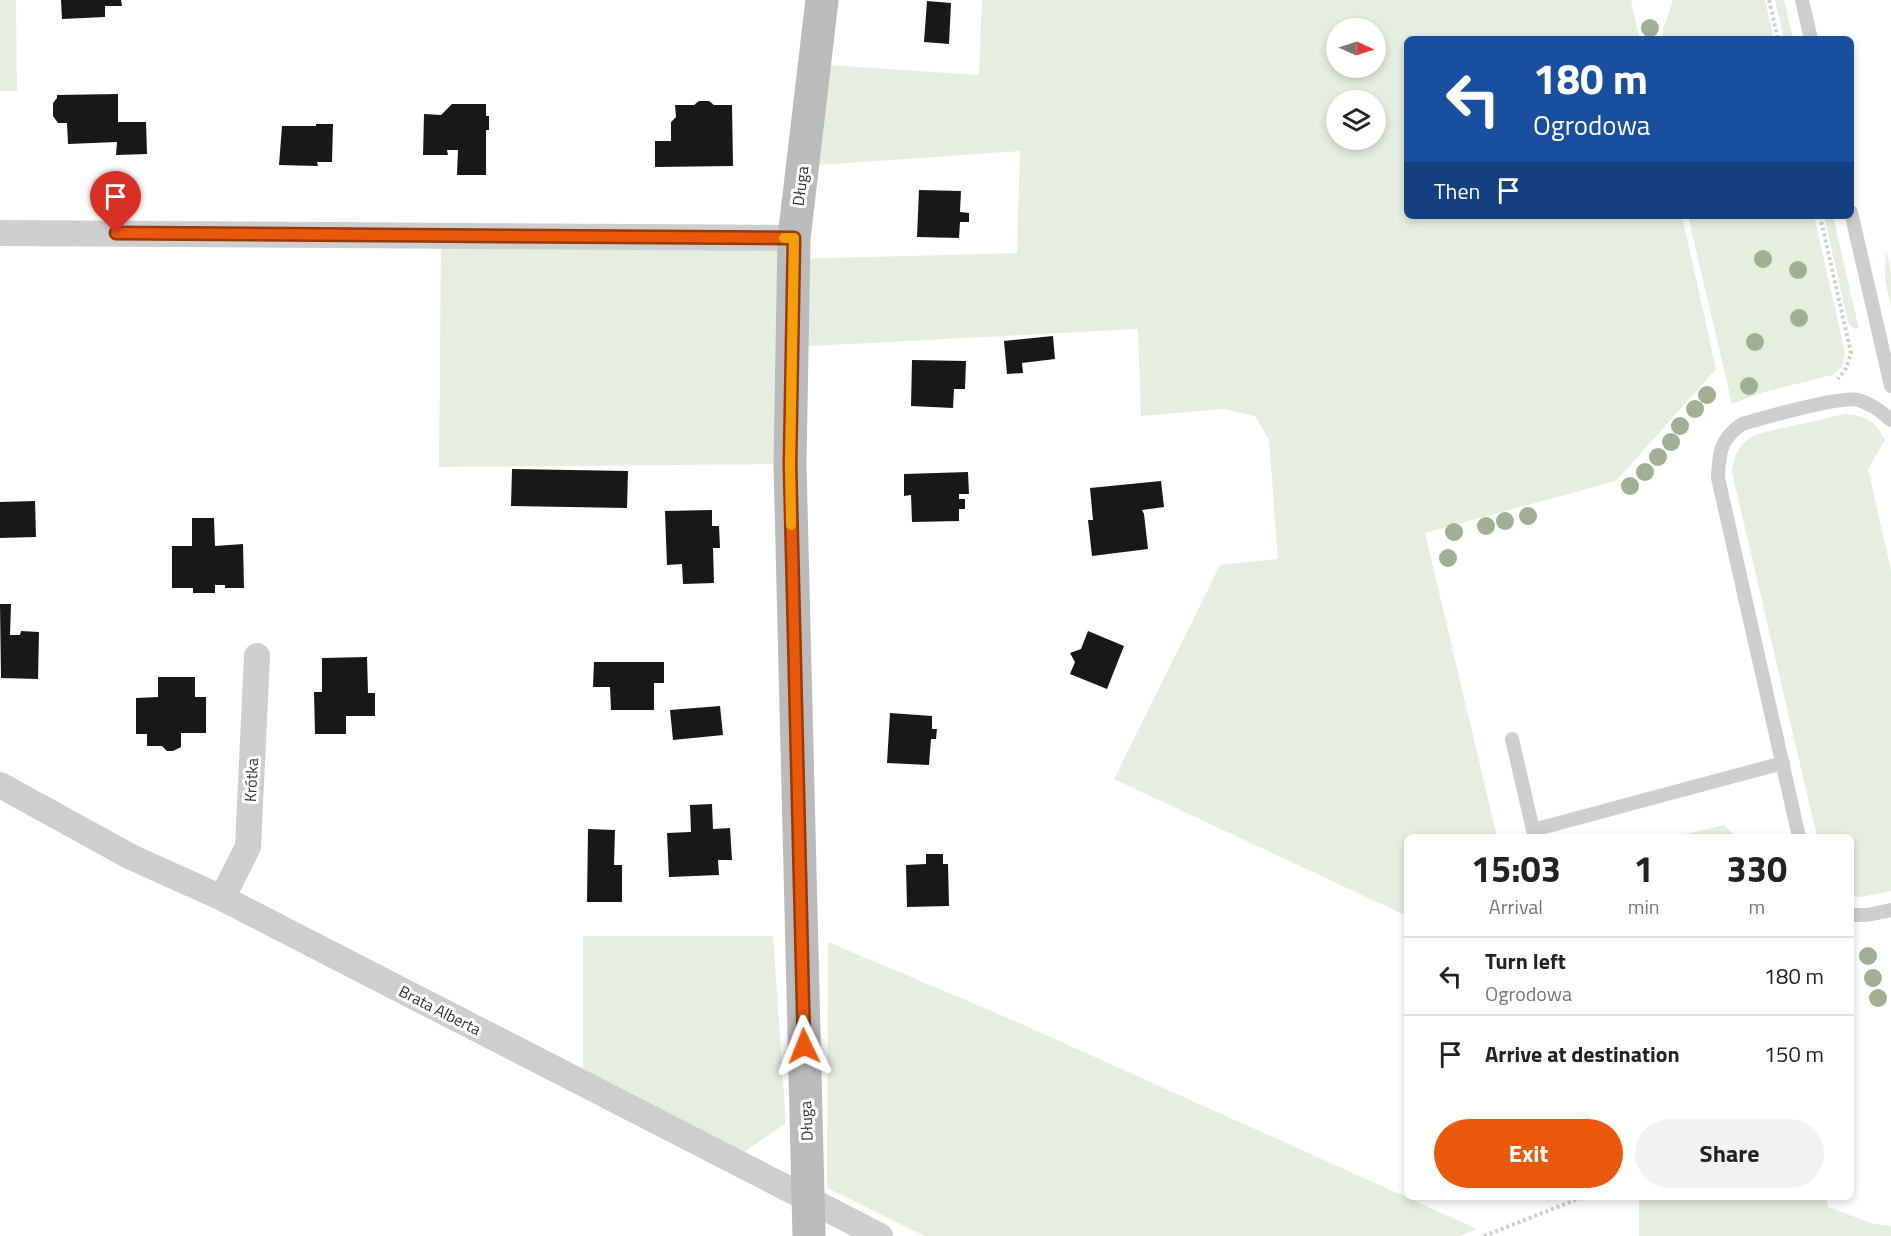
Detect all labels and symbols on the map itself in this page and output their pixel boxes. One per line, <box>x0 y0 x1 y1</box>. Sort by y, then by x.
north arrow <box>1326 18 1386 78</box>
street label: Długa <box>786 165 814 207</box>
pin <box>90 171 141 233</box>
street label: Krótka <box>238 757 264 803</box>
street label: Brata Alberta <box>395 979 485 1041</box>
position arrow <box>772 1014 836 1078</box>
street label: Długa <box>793 1101 819 1141</box>

